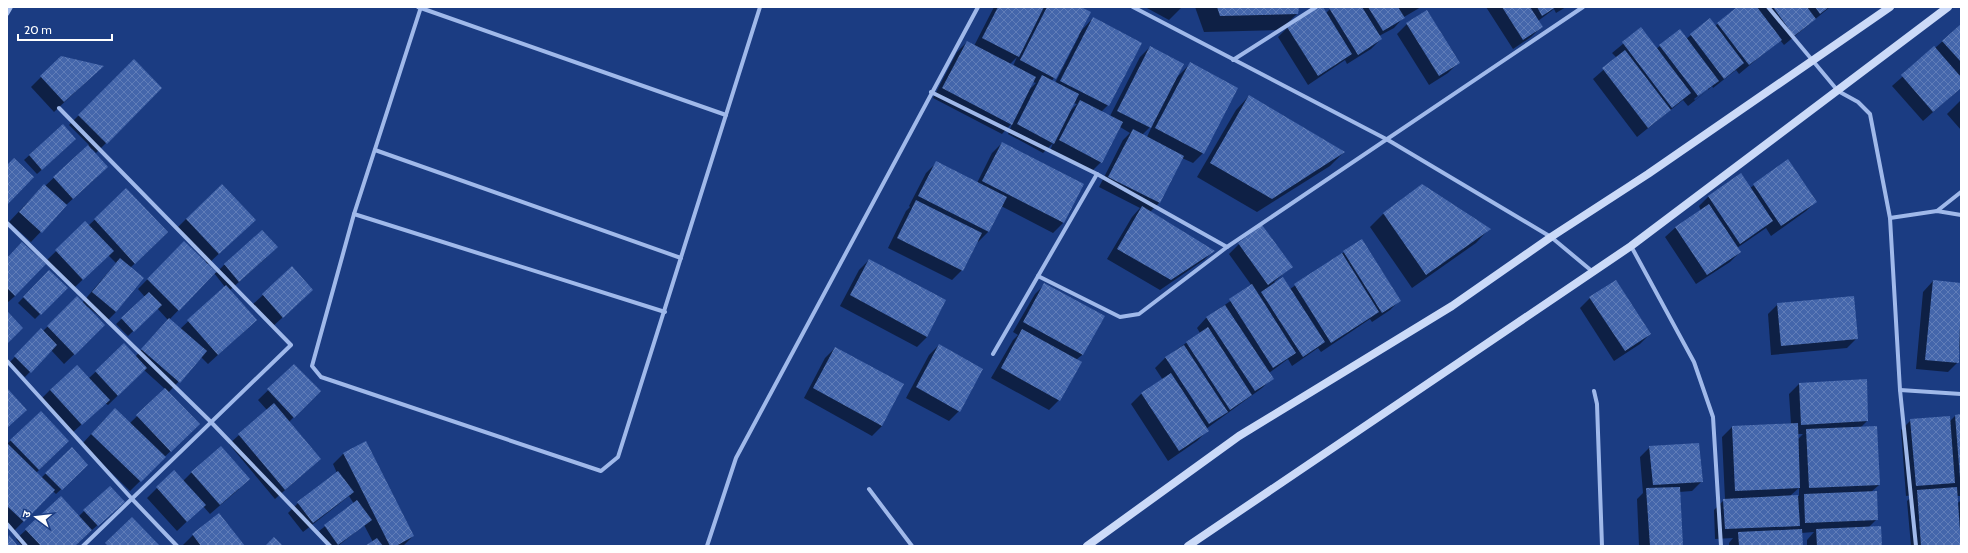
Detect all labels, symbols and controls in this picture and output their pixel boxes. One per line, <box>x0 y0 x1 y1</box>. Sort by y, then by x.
scale bar <box>18 16 112 42</box>
text: 20 m <box>24 22 52 37</box>
north arrow <box>16 497 56 537</box>
text: उ <box>19 509 34 519</box>

